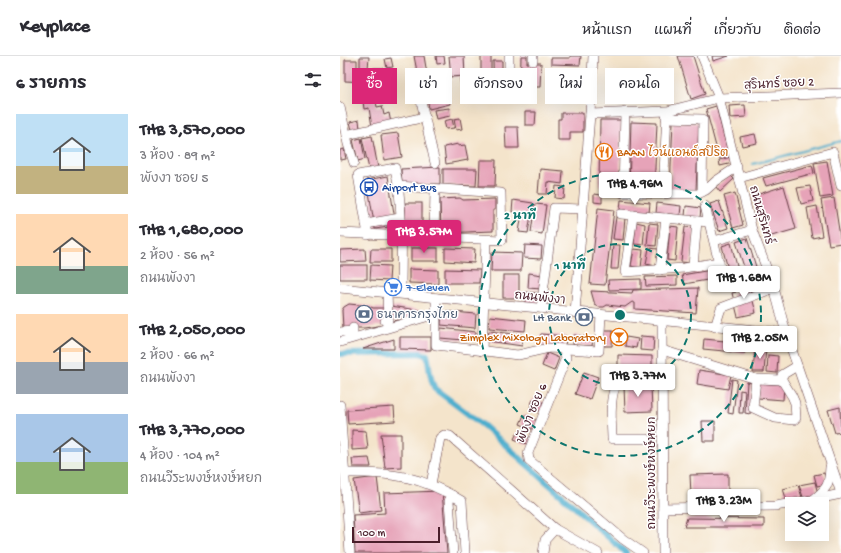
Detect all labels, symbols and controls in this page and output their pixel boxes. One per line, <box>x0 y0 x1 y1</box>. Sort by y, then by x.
text: Keyplace <box>20 16 90 39</box>
text: หน้าแรก <box>582 23 632 40</box>
text: แผนที่ <box>654 23 692 40</box>
text: เกี่ยวกับ <box>714 23 761 40</box>
text: ติดต่อ <box>783 23 821 40</box>
chip: ซื้อ <box>352 68 397 104</box>
chip: เช่า <box>405 68 452 104</box>
chip: ตัวกรอง <box>460 68 537 104</box>
chip: ใหม่ <box>545 68 597 104</box>
chip: คอนโด <box>605 68 674 104</box>
icon: filters <box>302 69 324 91</box>
street label: สุรินทร์ ซอย 2 <box>744 73 815 94</box>
text: 6 รายการ <box>16 75 87 95</box>
text: THB 3,570,000 <box>140 121 245 141</box>
icon: home <box>48 130 96 178</box>
restaurant icon: BAAN ไวน์แอนด์สปิริต <box>594 142 614 162</box>
place label: BAAN ไวน์แอนด์สปิริต <box>616 144 729 161</box>
text: 3 ห้อง · 89 m² <box>140 149 215 164</box>
text: พังงา ซอย 5 <box>140 172 208 187</box>
pin: THB 4.96M <box>589 172 681 206</box>
bus stop icon: Airport Bus <box>359 177 379 197</box>
text: THB 4.96M <box>608 177 662 192</box>
place label: Airport Bus <box>382 182 437 196</box>
street label: ถนนสุรินทร์ <box>745 184 778 247</box>
text: 2 นาที <box>504 207 536 224</box>
pin: THB 3.57M <box>378 220 470 254</box>
text: THB 1,680,000 <box>140 221 243 241</box>
text: THB 3.57M <box>396 225 452 240</box>
icon: home <box>48 230 96 278</box>
text: 2 ห้อง · 56 m² <box>140 249 215 264</box>
text: 1 นาที <box>554 257 586 274</box>
pin: THB 1.68M <box>698 266 790 300</box>
text: THB 1.68M <box>717 271 771 286</box>
text: ถนนพังงา <box>140 272 195 287</box>
supermarket icon: 7-Eleven <box>383 277 403 297</box>
place label: 7-Eleven <box>405 282 450 296</box>
street label: ถนนพังงา <box>514 287 566 309</box>
bank icon: ธนาคารกรุงไทย <box>354 304 374 324</box>
place label: ธนาคารกรุงไทย <box>377 306 458 323</box>
bank icon: LH Bank <box>574 307 594 327</box>
centre of rings <box>613 308 627 322</box>
place label: LH Bank <box>533 312 573 326</box>
text: THB 2,050,000 <box>140 321 245 341</box>
pin: THB 2.05M <box>714 326 806 360</box>
bar icon: Zimplex Mixology Laboratory <box>609 327 629 347</box>
icon: home <box>48 330 96 378</box>
text: THB 2.05M <box>732 331 788 346</box>
place label: Zimplex Mixology Laboratory <box>459 332 606 346</box>
text: 2 ห้อง · 66 m² <box>140 349 214 364</box>
pin: THB 3.77M <box>592 364 684 398</box>
text: THB 3.77M <box>610 369 666 384</box>
text: ถนนพังงา <box>140 372 195 387</box>
street label: พังงา ซอย 6 <box>513 380 551 446</box>
street label: ถนนวีระพงษ์หงษ์หยก <box>643 417 660 529</box>
text: THB 3,770,000 <box>140 421 245 441</box>
icon: home <box>48 430 96 478</box>
text: 4 ห้อง · 104 m² <box>140 449 220 464</box>
text: ถนนวีระพงษ์หงษ์หยก <box>140 472 262 487</box>
pin: THB 3.23M <box>678 489 770 523</box>
text: THB 3.23M <box>696 494 752 509</box>
map controls <box>785 497 829 541</box>
button: layers <box>785 497 829 541</box>
scale bar <box>352 525 440 544</box>
text: 100 m <box>358 528 385 540</box>

